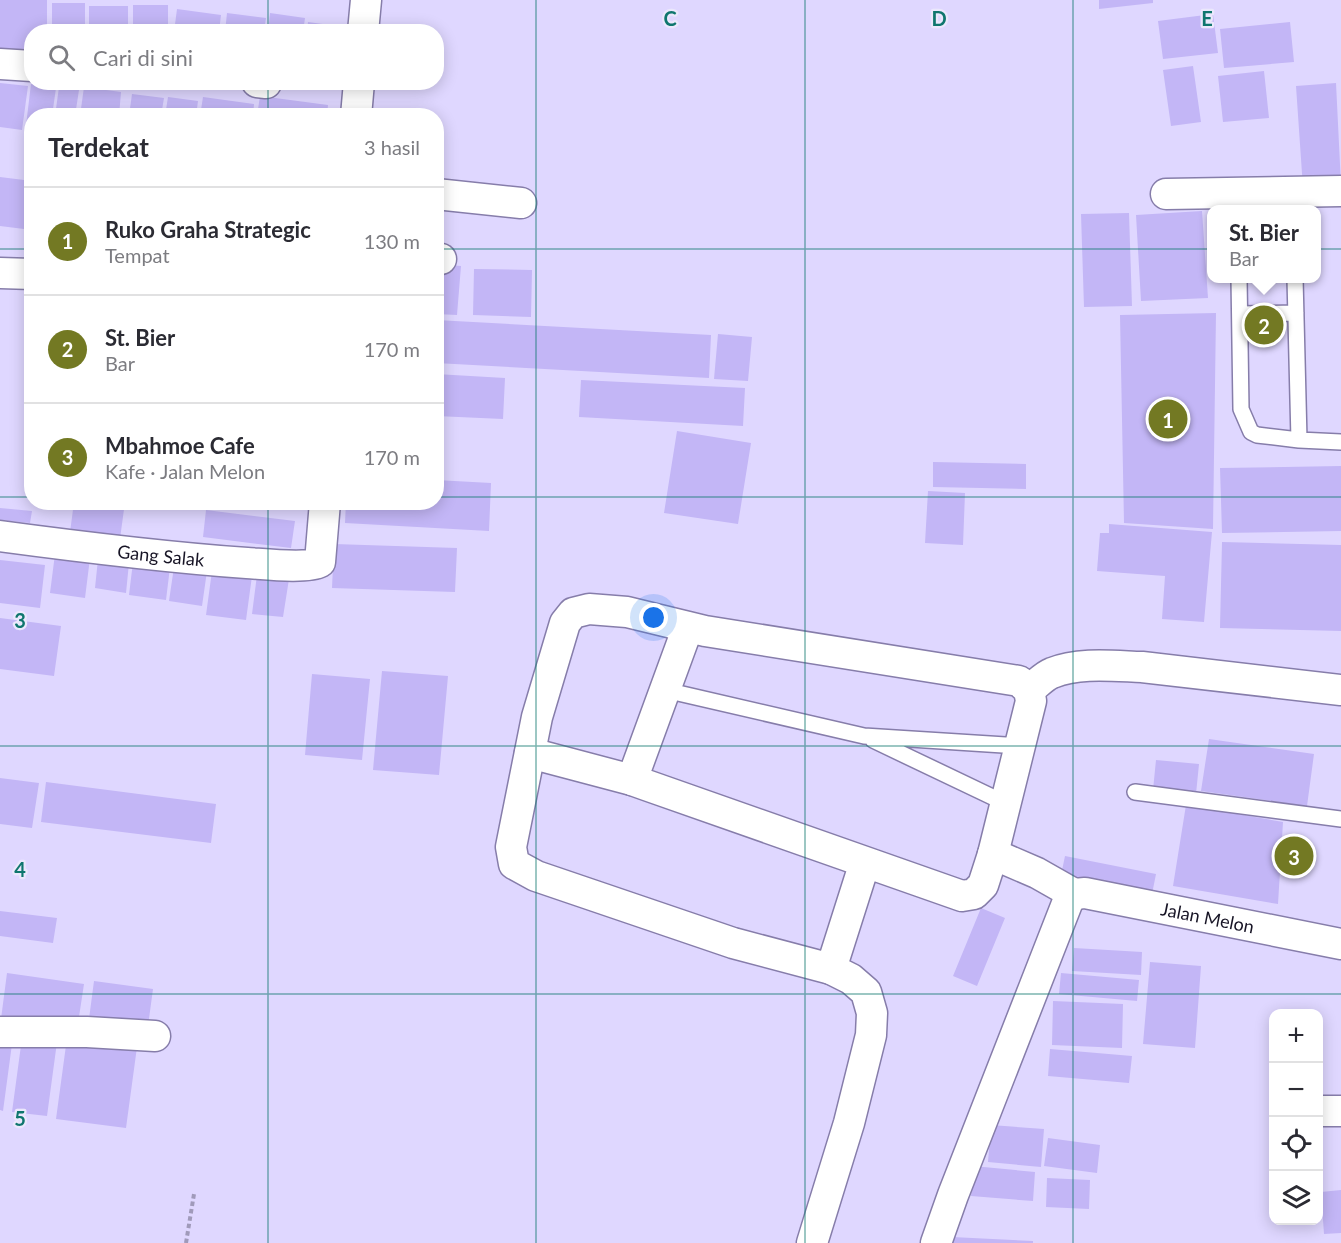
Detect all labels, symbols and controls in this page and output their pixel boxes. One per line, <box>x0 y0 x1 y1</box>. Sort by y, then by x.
text: C <box>663 6 677 30</box>
text: D <box>931 6 947 30</box>
text: E <box>1201 6 1213 30</box>
search box <box>24 24 444 90</box>
icon: search <box>45 41 78 74</box>
text: Cari di sini <box>93 44 193 71</box>
text: Terdekat <box>48 131 149 163</box>
text: 3 hasil <box>364 135 420 159</box>
popup <box>1207 205 1321 283</box>
text: Ruko Graha Strategic <box>105 216 311 243</box>
text: St. Bier <box>1229 219 1299 246</box>
text: 1 <box>62 229 73 253</box>
text: 130 m <box>364 229 420 253</box>
text: Tempat <box>105 243 170 267</box>
text: Bar <box>1229 246 1259 270</box>
pin: 2 <box>1244 302 1284 348</box>
text: St. Bier <box>105 324 175 351</box>
text: 2 <box>62 337 73 361</box>
text: 170 m <box>364 337 420 361</box>
text: Bar <box>105 351 135 375</box>
pin: 1 <box>1148 396 1188 442</box>
text: Mbahmoe Cafe <box>105 432 255 459</box>
text: 3 <box>62 445 73 469</box>
text: 170 m <box>364 445 420 469</box>
text: Kafe · Jalan Melon <box>105 459 265 483</box>
street label: Gang Salak <box>116 540 206 571</box>
your location <box>639 603 668 632</box>
text: 3 <box>14 608 26 632</box>
pin: 3 <box>1274 834 1314 878</box>
text: 4 <box>14 857 26 881</box>
street label: Jalan Melon <box>1159 897 1256 937</box>
map controls <box>1269 1009 1323 1225</box>
button: + <box>1269 1009 1323 1063</box>
button: − <box>1269 1063 1323 1117</box>
text: 5 <box>14 1106 26 1130</box>
button: locate <box>1269 1117 1323 1171</box>
button: layers <box>1269 1171 1323 1225</box>

